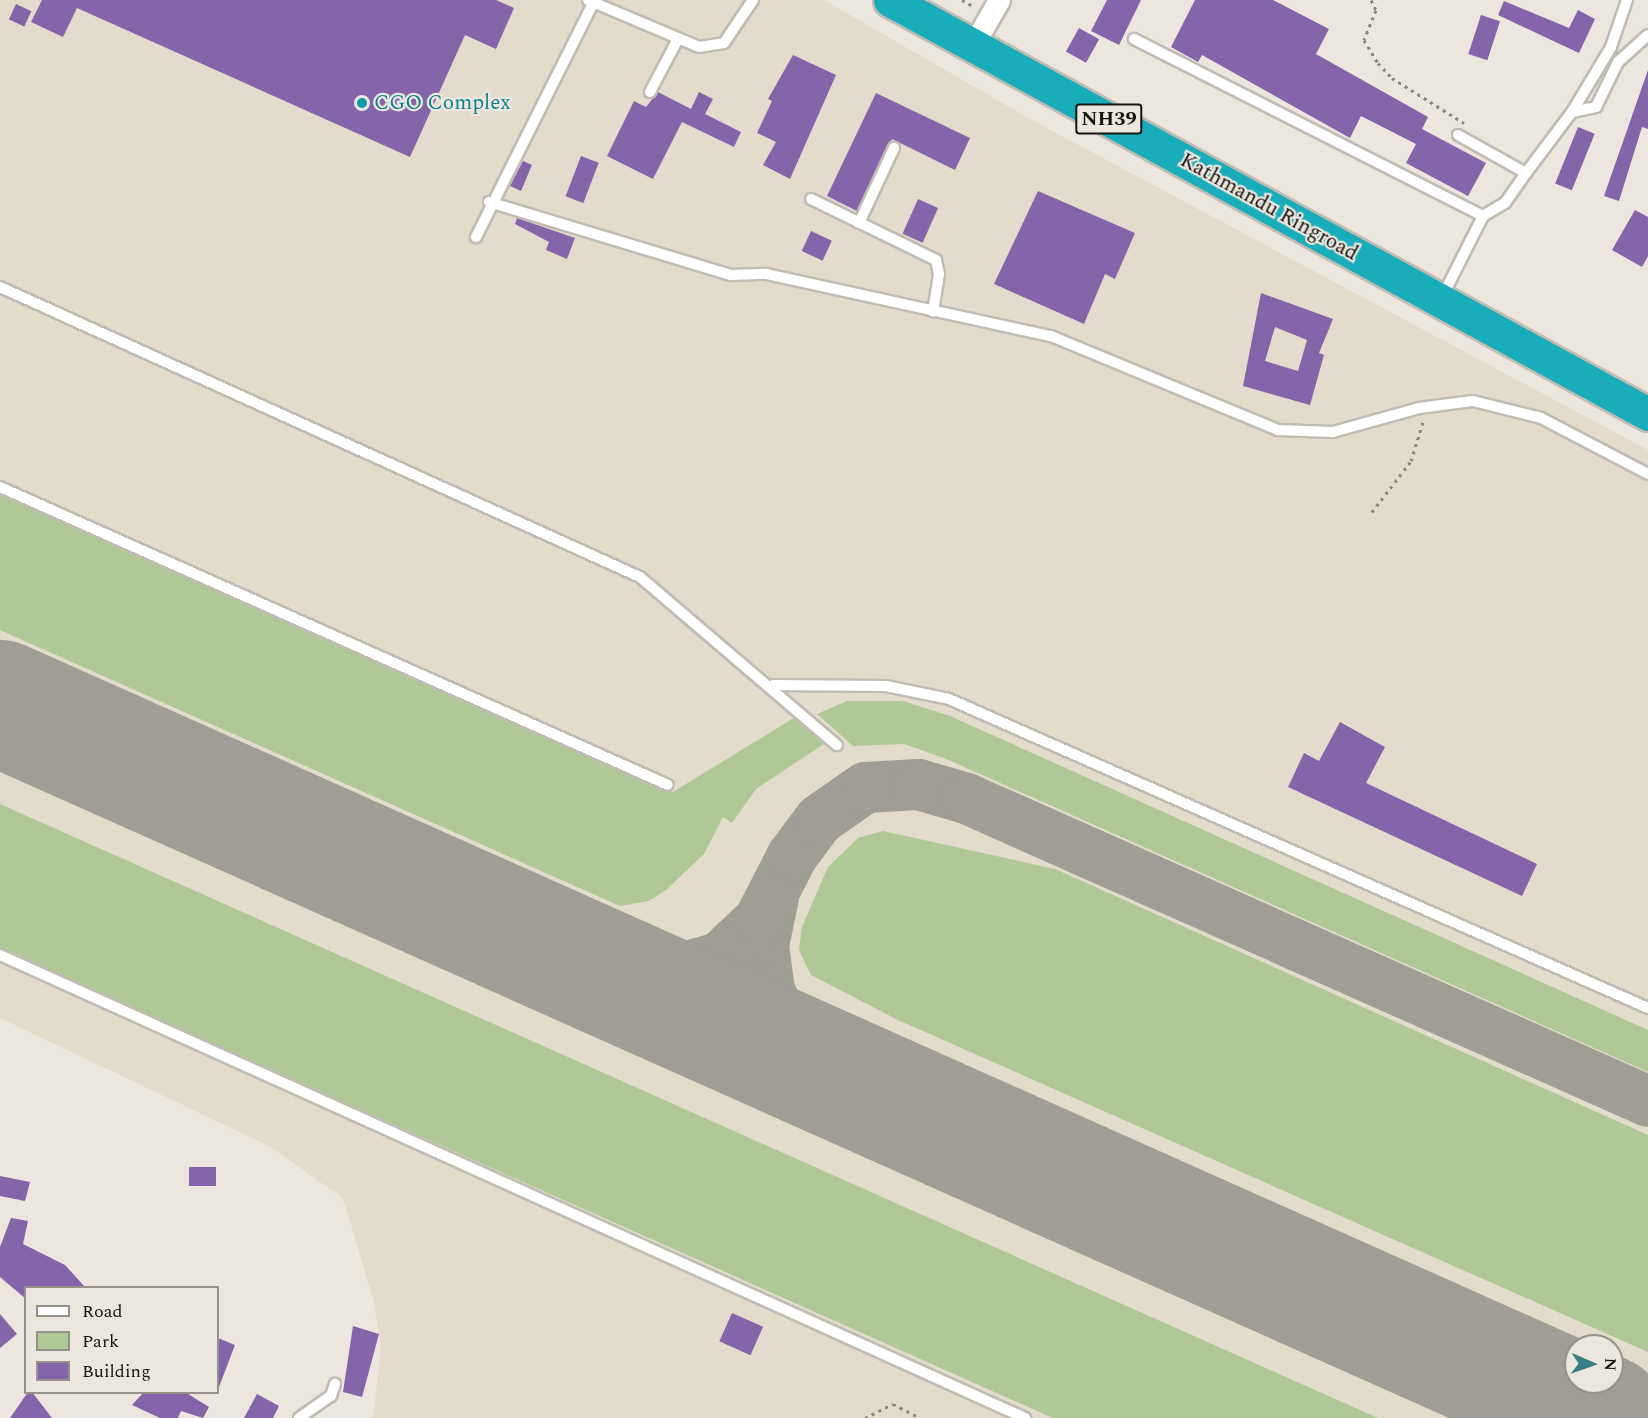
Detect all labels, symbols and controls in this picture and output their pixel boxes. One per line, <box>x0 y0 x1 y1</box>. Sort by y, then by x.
place label: CGO Complex <box>374 90 511 116</box>
marker: CGO Complex <box>355 96 369 110</box>
road number: NH39 <box>1074 102 1144 136</box>
street label: Kathmandu Ringroad <box>1176 148 1362 266</box>
legend <box>24 1286 219 1394</box>
text: Road <box>82 1298 123 1325</box>
text: Park <box>82 1328 119 1355</box>
north arrow <box>1564 1334 1624 1394</box>
text: Building <box>82 1358 151 1385</box>
text: N <box>1598 1358 1622 1372</box>

